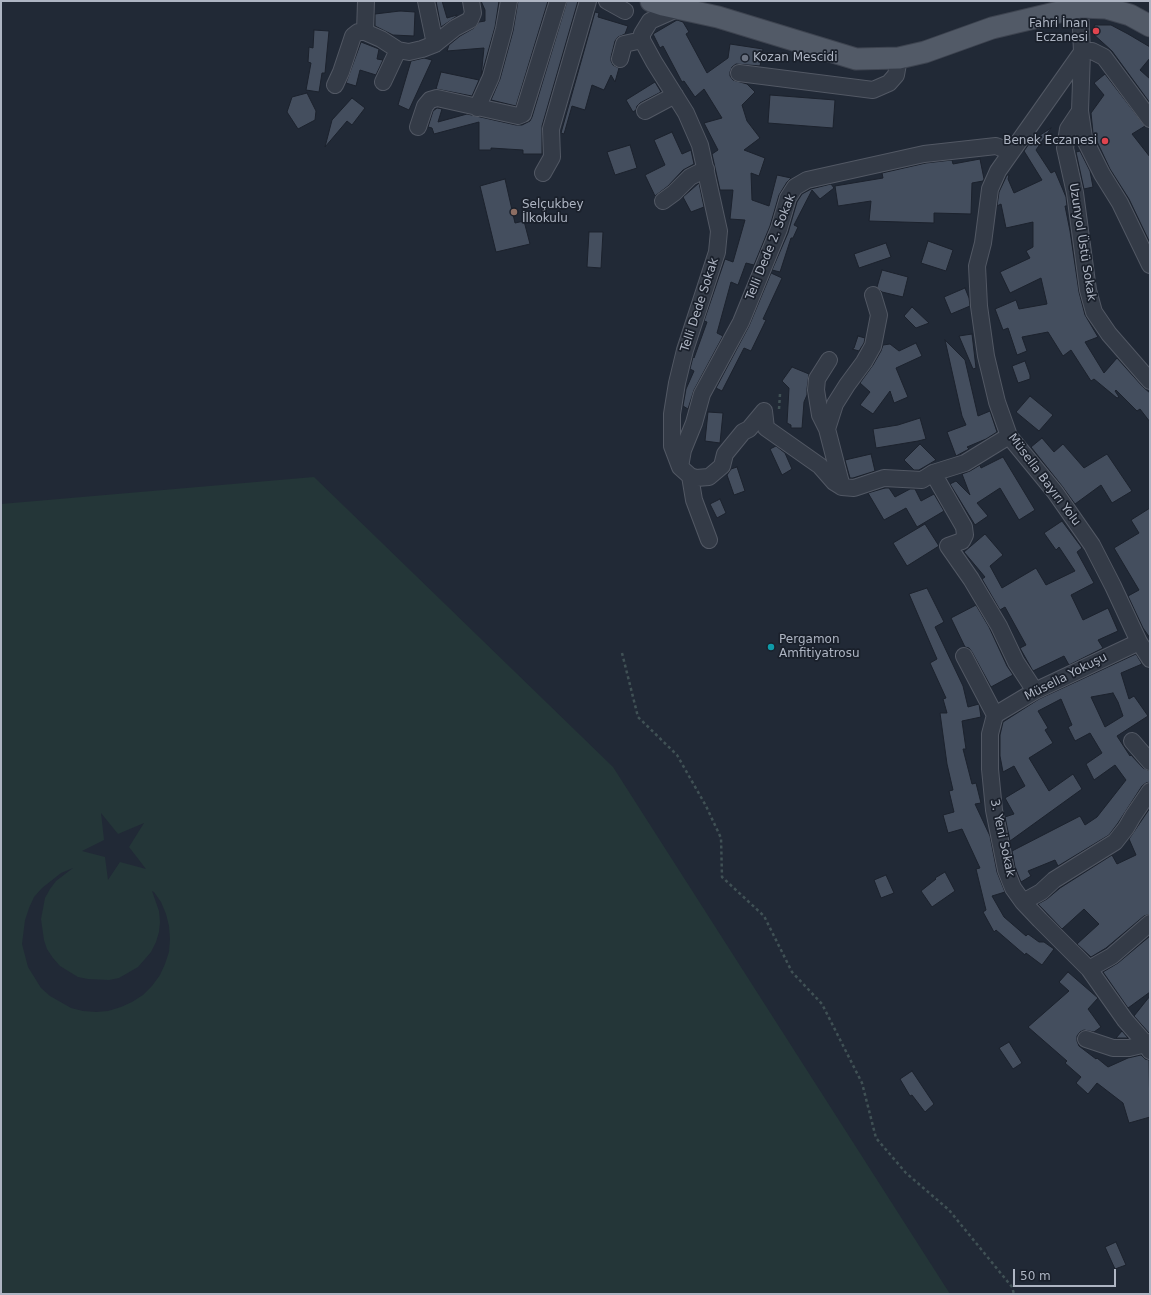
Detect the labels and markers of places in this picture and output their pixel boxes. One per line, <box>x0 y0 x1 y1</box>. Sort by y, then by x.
place label: Fahri İnan Eczanesi <box>1029 17 1088 45</box>
marker: Fahri İnan Eczanesi <box>1091 26 1101 36</box>
place label: Kozan Mescidi <box>753 51 838 65</box>
marker: Kozan Mescidi <box>740 53 750 63</box>
place label: Benek Eczanesi <box>1003 134 1097 148</box>
marker: Benek Eczanesi <box>1100 136 1110 146</box>
place label: Selçukbey İlkokulu <box>522 198 584 226</box>
marker: Selçukbey İlkokulu <box>509 207 519 217</box>
place label: Pergamon Amfitiyatrosu <box>779 633 860 661</box>
marker: Pergamon Amfitiyatrosu <box>766 642 776 652</box>

